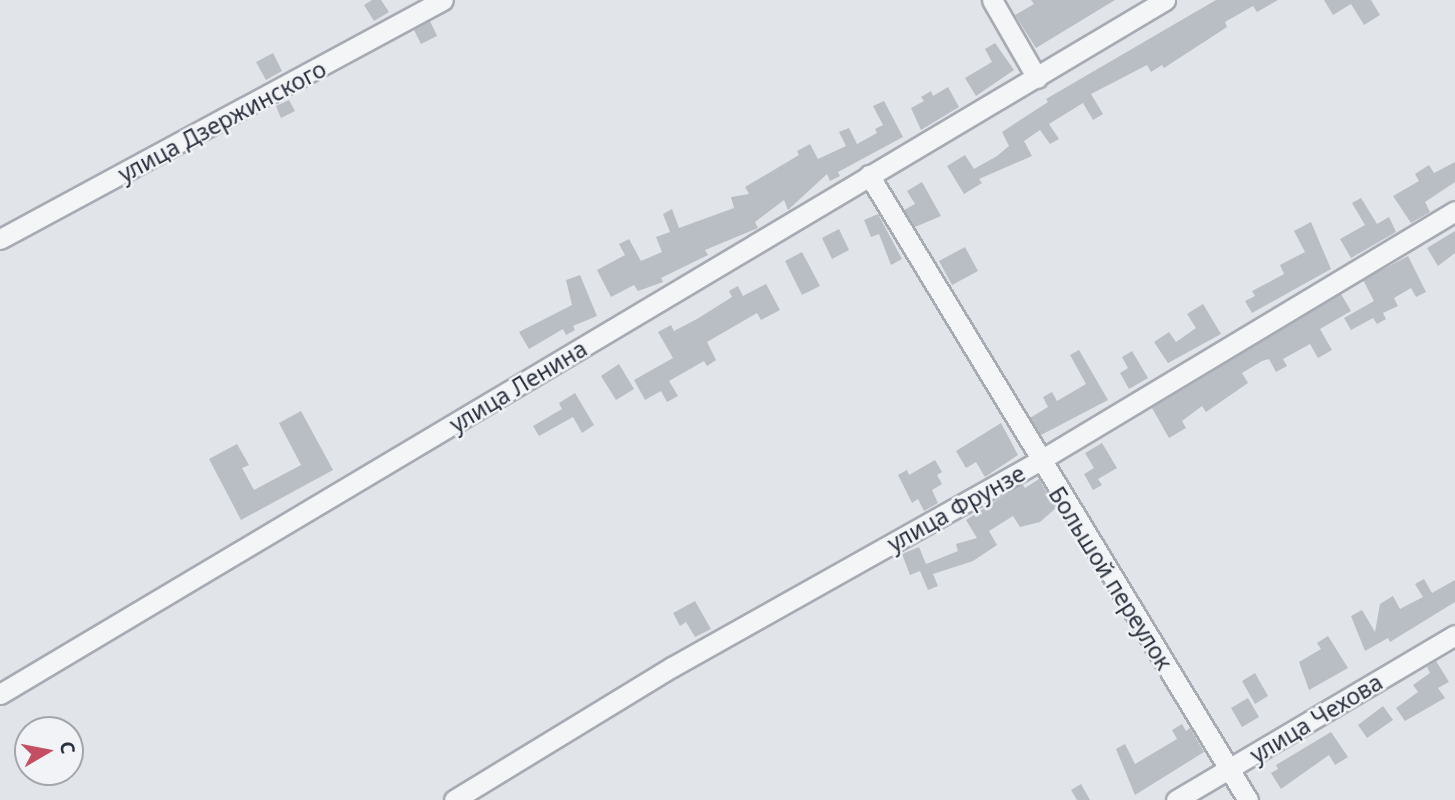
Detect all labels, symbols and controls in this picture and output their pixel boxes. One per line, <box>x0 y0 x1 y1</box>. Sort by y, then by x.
street label: улица Дзержинского <box>113 54 331 188</box>
street label: улица Ленина <box>444 334 592 438</box>
street label: улица Фрунзе <box>882 459 1030 557</box>
street label: Большой переулок <box>1043 481 1179 675</box>
street label: улица Чехова <box>1245 668 1387 768</box>
north arrow <box>14 716 84 786</box>
text: С <box>54 739 82 756</box>

